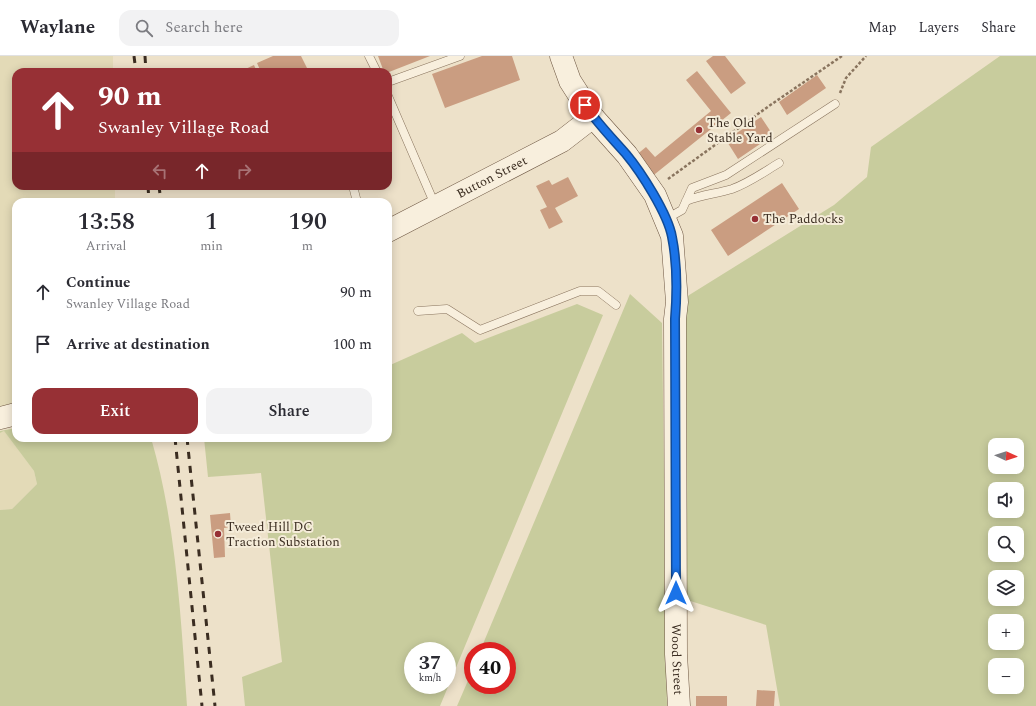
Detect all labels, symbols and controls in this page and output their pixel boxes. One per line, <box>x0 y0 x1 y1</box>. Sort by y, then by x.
search box <box>119 10 399 46</box>
text: Waylane <box>20 13 95 42</box>
text: Search here <box>165 16 243 39</box>
icon: search <box>133 17 155 39</box>
text: Map <box>868 17 897 38</box>
text: Layers <box>919 17 959 38</box>
text: Share <box>981 17 1016 38</box>
text: 90 m <box>98 75 162 118</box>
icon: ahead <box>32 84 84 136</box>
pin <box>568 88 602 122</box>
icon: arrive <box>574 94 596 116</box>
place label: The Old Stable Yard <box>707 113 773 148</box>
text: Swanley Village Road <box>98 114 270 141</box>
marker: The Old Stable Yard <box>694 125 704 135</box>
street label: Button Street <box>453 150 531 204</box>
icon: left <box>149 160 171 182</box>
icon: ahead <box>191 160 213 182</box>
icon: right <box>233 160 255 182</box>
text: 13:58 <box>77 204 135 240</box>
text: 1 <box>205 204 218 240</box>
text: 190 <box>288 204 327 240</box>
place label: The Paddocks <box>763 209 844 229</box>
marker: The Paddocks <box>750 214 760 224</box>
text: Arrival <box>86 236 126 256</box>
text: min <box>200 236 223 256</box>
text: m <box>302 236 313 256</box>
text: Continue <box>66 271 131 294</box>
icon: ahead <box>32 281 54 303</box>
text: 90 m <box>340 281 372 304</box>
text: Swanley Village Road <box>66 294 190 314</box>
icon: arrive <box>32 333 54 355</box>
text: Arrive at destination <box>66 333 210 356</box>
text: 100 m <box>333 333 372 356</box>
button: Exit <box>32 388 198 434</box>
button: Share <box>206 388 372 434</box>
north arrow <box>988 438 1024 474</box>
map controls <box>988 438 1024 694</box>
button: sound <box>988 482 1024 518</box>
place label: Tweed Hill DC Traction Substation <box>226 517 340 552</box>
button: search <box>988 526 1024 562</box>
marker: Tweed Hill DC Traction Substation <box>213 529 223 539</box>
button: layers <box>988 570 1024 606</box>
position arrow <box>655 572 697 614</box>
button: + <box>988 614 1024 650</box>
street label: Wood Street <box>666 623 688 696</box>
speed limit sign: 40 <box>464 642 516 694</box>
text: 37 <box>419 648 441 678</box>
button: − <box>988 658 1024 694</box>
text: km/h <box>419 670 441 686</box>

